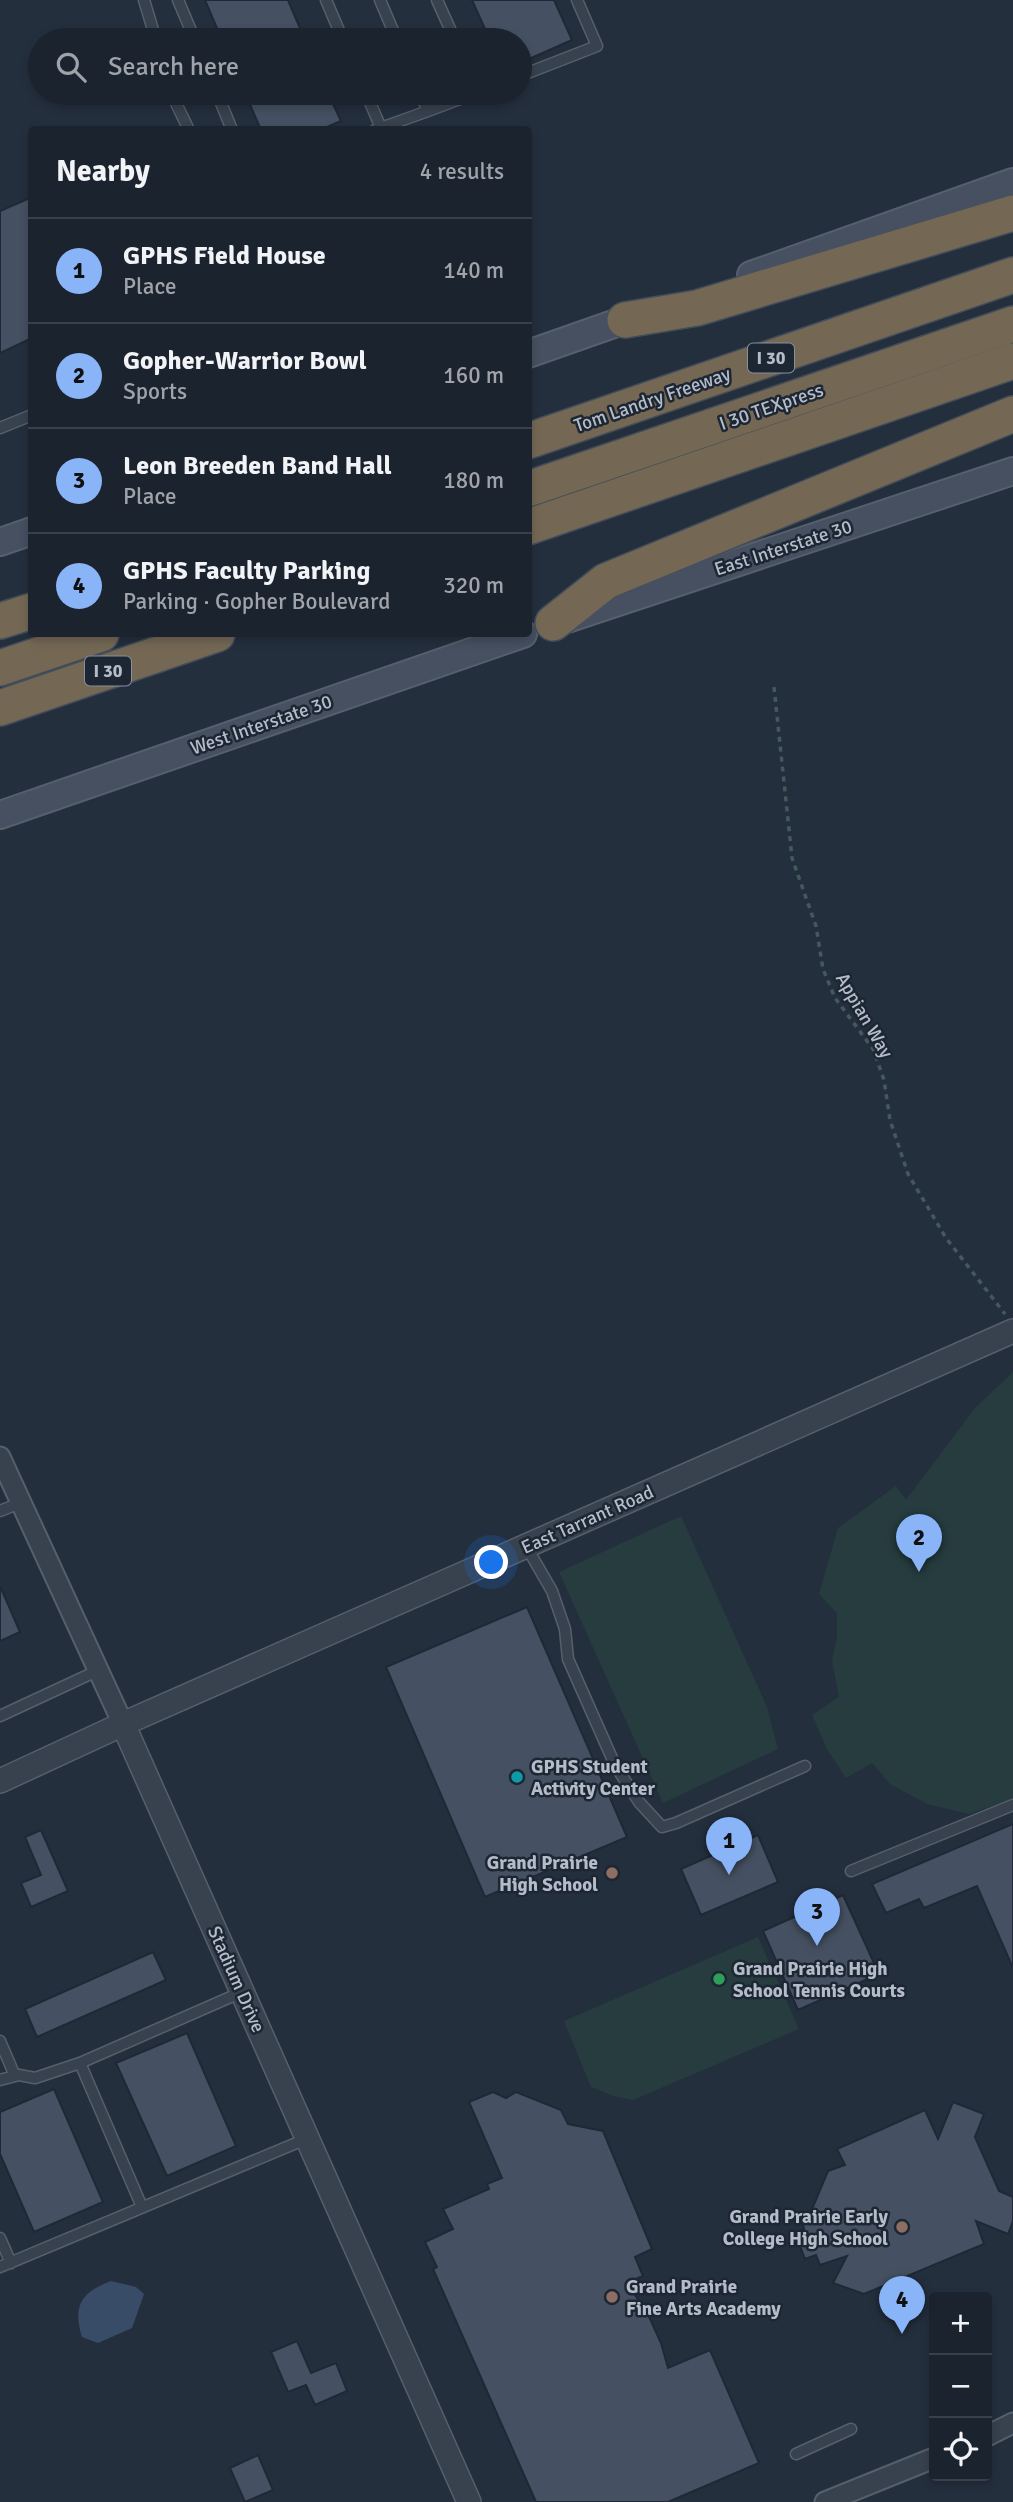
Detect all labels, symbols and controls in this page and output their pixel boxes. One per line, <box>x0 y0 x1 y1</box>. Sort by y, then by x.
search box <box>28 28 532 105</box>
icon: search <box>52 48 90 86</box>
text: Search here <box>108 51 239 83</box>
text: Nearby <box>56 153 150 190</box>
text: 4 results <box>420 157 504 186</box>
text: GPHS Field House <box>123 240 326 272</box>
text: 1 <box>73 256 85 285</box>
text: 140 m <box>443 256 504 285</box>
text: Place <box>123 272 177 301</box>
road number: I 30 <box>748 344 794 372</box>
text: Gopher-Warrior Bowl <box>123 345 367 377</box>
text: 2 <box>73 361 85 390</box>
text: 160 m <box>443 361 504 390</box>
street label: Tom Landry Freeway <box>571 362 734 438</box>
text: Sports <box>123 377 187 406</box>
street label: I 30 TEXpress <box>716 378 827 436</box>
text: Leon Breeden Band Hall <box>123 450 392 482</box>
text: 3 <box>73 466 85 495</box>
text: 180 m <box>443 466 504 495</box>
text: Place <box>123 482 177 511</box>
street label: East Interstate 30 <box>711 514 855 582</box>
text: GPHS Faculty Parking <box>123 555 370 587</box>
text: 4 <box>73 571 85 600</box>
text: 320 m <box>443 571 504 600</box>
text: Parking · Gopher Boulevard <box>123 587 390 616</box>
road number: I 30 <box>85 656 131 686</box>
street label: West Interstate 30 <box>187 689 335 760</box>
street label: Appian Way <box>830 968 898 1063</box>
street label: East Tarrant Road <box>518 1480 657 1560</box>
pin: 2 <box>896 1514 942 1572</box>
your location <box>474 1545 508 1579</box>
place label: GPHS Student Activity Center <box>531 1755 656 1801</box>
marker: GPHS Student Activity Center <box>509 1769 525 1785</box>
pin: 1 <box>706 1817 752 1875</box>
place label: Grand Prairie High School <box>487 1851 598 1897</box>
marker: Grand Prairie High School <box>604 1865 620 1881</box>
pin: 3 <box>794 1888 840 1946</box>
street label: Stadium Drive <box>202 1922 270 2036</box>
place label: Grand Prairie High School Tennis Courts <box>733 1957 905 2003</box>
marker: Grand Prairie High School Tennis Courts <box>711 1971 727 1987</box>
place label: Grand Prairie Early College High School <box>723 2205 889 2251</box>
marker: Grand Prairie Early College High School <box>894 2219 910 2235</box>
place label: Grand Prairie Fine Arts Academy <box>626 2275 781 2321</box>
pin: 4 <box>879 2276 925 2334</box>
marker: Grand Prairie Fine Arts Academy <box>604 2289 620 2305</box>
map controls <box>929 2292 992 2481</box>
button: + <box>929 2292 992 2355</box>
button: − <box>929 2355 992 2418</box>
button: locate <box>929 2418 992 2481</box>

